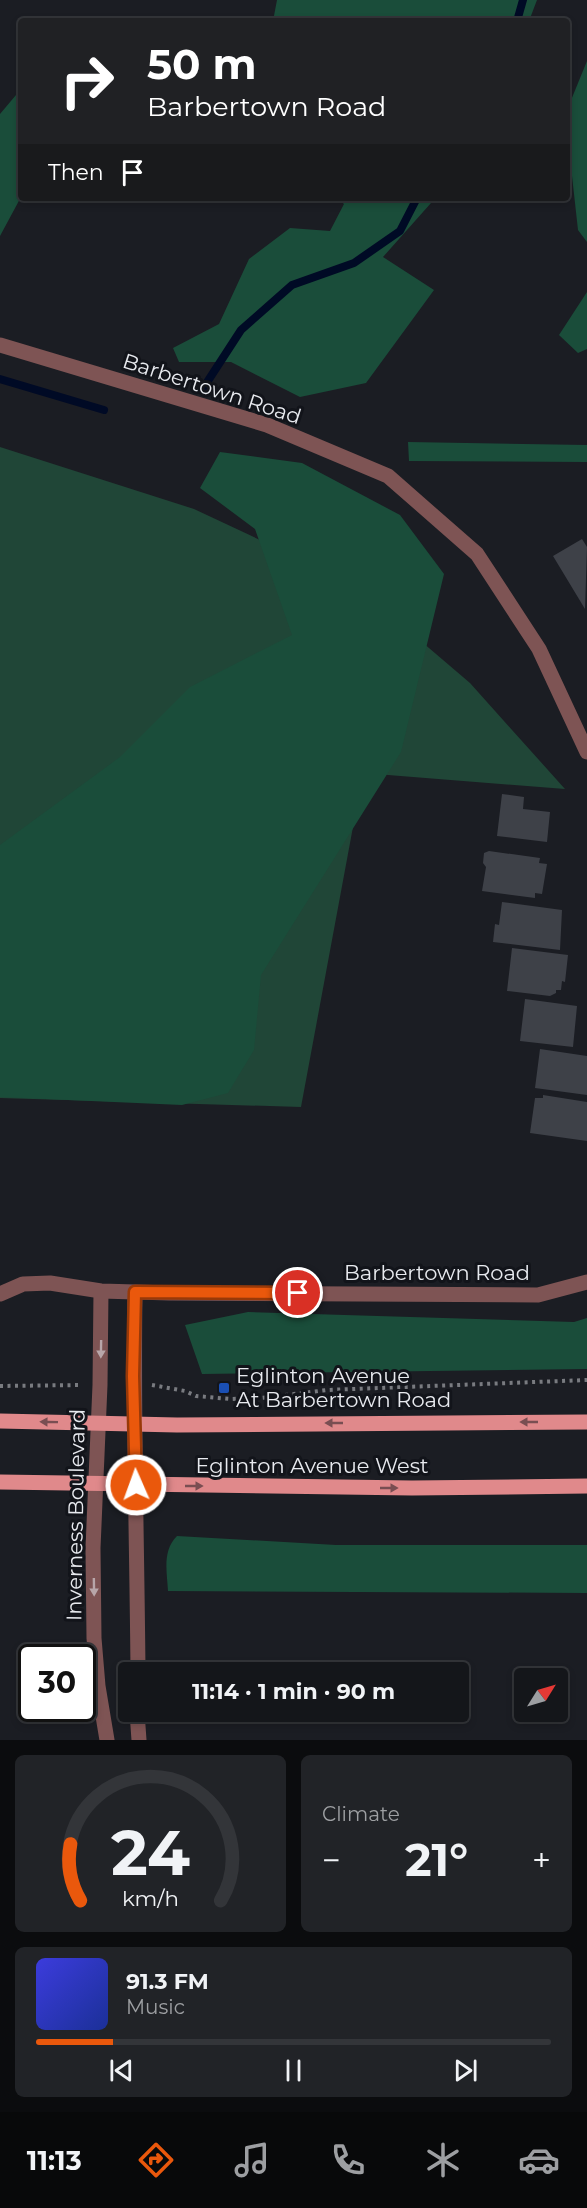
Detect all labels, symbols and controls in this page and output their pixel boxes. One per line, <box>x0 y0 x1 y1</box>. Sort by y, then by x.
text: 50 m <box>147 38 256 90</box>
icon: right <box>48 42 126 120</box>
text: Barbertown Road <box>147 90 386 123</box>
icon: arrive <box>116 156 149 189</box>
text: Then <box>48 159 104 186</box>
street label: Barbertown Road <box>120 348 305 429</box>
street label: Barbertown Road <box>344 1260 530 1285</box>
pin <box>272 1267 323 1318</box>
icon: arrive <box>281 1276 314 1309</box>
one-way arrow <box>96 1340 105 1359</box>
place label: Eglinton Avenue At Barbertown Road <box>236 1363 451 1412</box>
marker: Eglinton Avenue At Barbertown Road <box>217 1381 231 1395</box>
street label: Inverness Boulevard <box>61 1409 90 1621</box>
one-way arrow <box>40 1417 59 1427</box>
one-way arrow <box>519 1417 538 1427</box>
one-way arrow <box>324 1418 343 1428</box>
position arrow <box>104 1453 168 1517</box>
street label: Eglinton Avenue West <box>195 1453 429 1478</box>
one-way arrow <box>185 1481 204 1491</box>
one-way arrow <box>380 1483 399 1493</box>
one-way arrow <box>89 1577 98 1596</box>
speed limit sign: 30 <box>18 1644 96 1722</box>
north arrow <box>514 1668 568 1722</box>
map controls <box>514 1668 568 1722</box>
text: 11:14 · 1 min · 90 m <box>192 1678 395 1705</box>
text: Climate <box>322 1802 400 1826</box>
text: 24 <box>111 1815 190 1891</box>
text: 21° <box>405 1832 468 1887</box>
text: − <box>322 1840 341 1880</box>
text: + <box>532 1840 551 1880</box>
text: km/h <box>122 1885 179 1911</box>
text: 91.3 FM <box>126 1968 209 1995</box>
text: Music <box>126 1995 185 2019</box>
icon: previous <box>105 2054 138 2087</box>
icon: pause <box>277 2054 310 2087</box>
icon: next <box>449 2054 482 2087</box>
icon: directions <box>135 2139 177 2181</box>
icon: music <box>231 2139 273 2181</box>
icon: phone <box>327 2139 369 2181</box>
icon: climate <box>422 2139 464 2181</box>
icon: car <box>518 2139 560 2181</box>
text: 11:13 <box>27 2144 82 2177</box>

